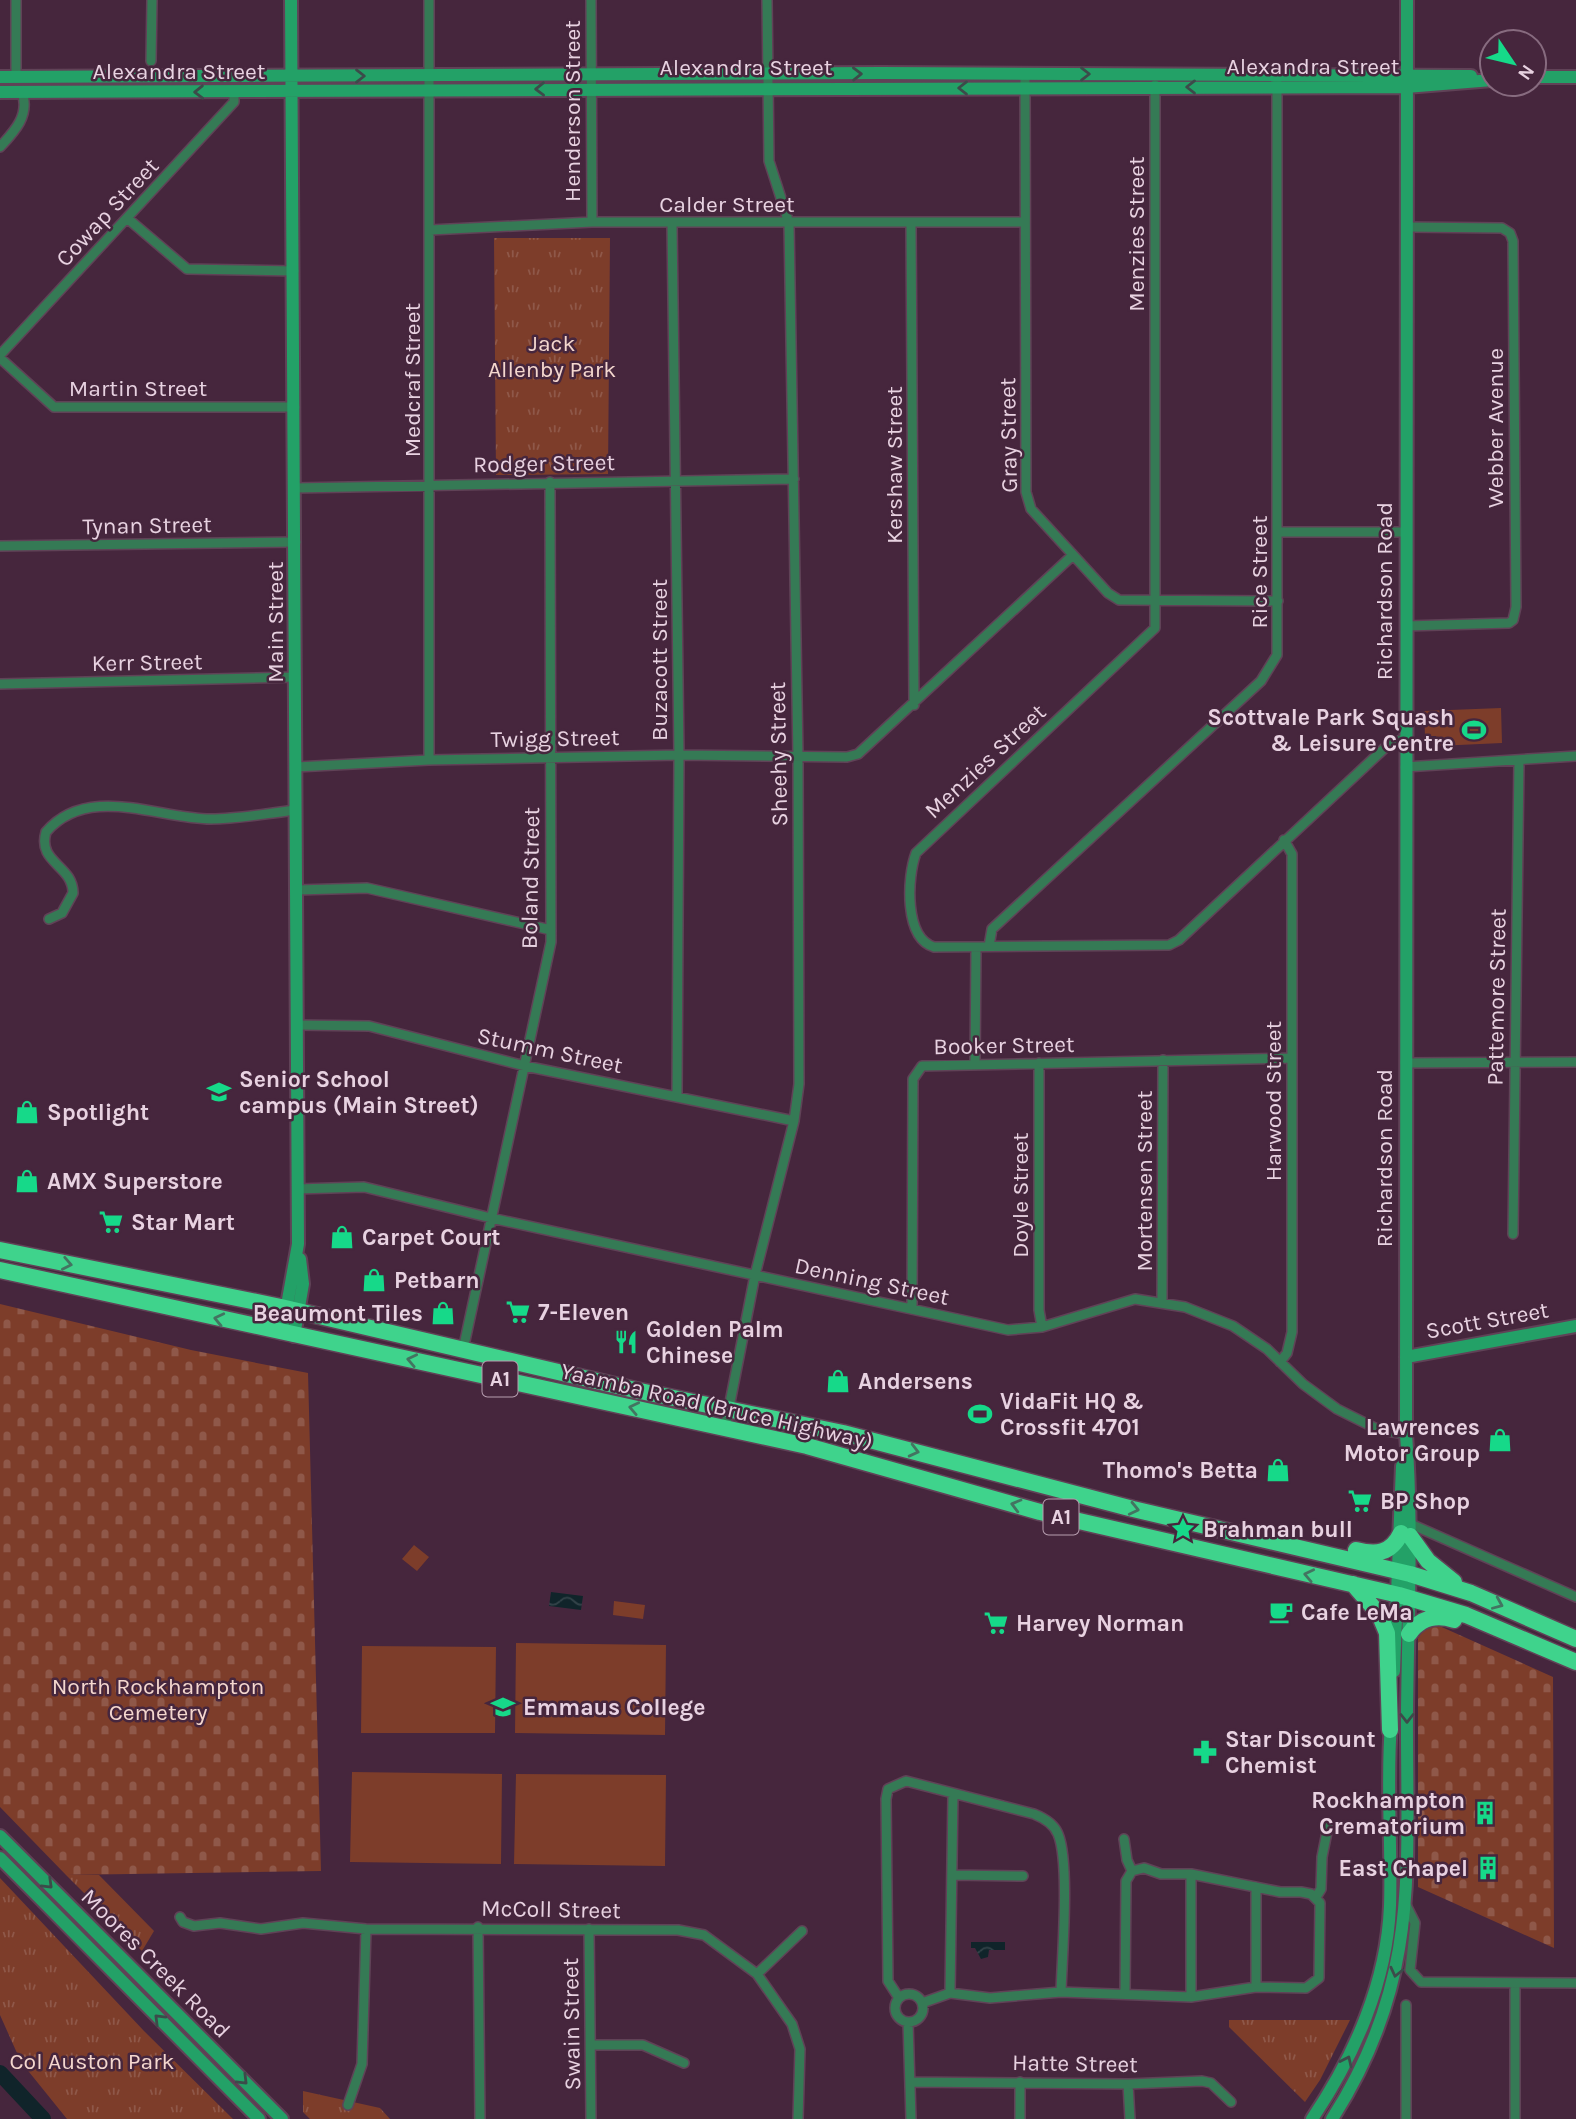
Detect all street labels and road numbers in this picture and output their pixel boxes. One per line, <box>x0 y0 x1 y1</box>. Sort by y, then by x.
street label: Henderson Street <box>559 20 586 202</box>
street label: Alexandra Street <box>1227 53 1400 80</box>
street label: Alexandra Street <box>660 54 833 81</box>
street label: Alexandra Street <box>93 58 266 85</box>
street label: Cowap Street <box>50 152 165 272</box>
street label: Menzies Street <box>1123 156 1150 312</box>
street label: Calder Street <box>659 191 795 218</box>
street label: Medcraf Street <box>399 303 426 457</box>
street label: Webber Avenue <box>1482 348 1509 508</box>
street label: Martin Street <box>69 375 208 402</box>
street label: Gray Street <box>994 377 1023 493</box>
street label: Kershaw Street <box>881 386 908 544</box>
street label: Rodger Street <box>473 449 616 478</box>
street label: Richardson Road <box>1371 502 1398 680</box>
street label: Tynan Street <box>82 511 212 540</box>
street label: Rice Street <box>1246 515 1273 629</box>
street label: Main Street <box>262 561 289 683</box>
street label: Buzacott Street <box>646 579 673 741</box>
street label: Kerr Street <box>91 648 203 677</box>
street label: Sheehy Street <box>764 681 793 827</box>
street label: Menzies Street <box>919 698 1052 824</box>
street label: Twigg Street <box>490 724 620 753</box>
street label: Boland Street <box>516 806 545 949</box>
street label: Pattemore Street <box>1481 908 1512 1086</box>
street label: Harwood Street <box>1260 1020 1287 1181</box>
street label: Stumm Street <box>475 1022 625 1079</box>
street label: Booker Street <box>933 1031 1075 1060</box>
street label: Richardson Road <box>1371 1069 1398 1247</box>
street label: Mortensen Street <box>1131 1090 1158 1272</box>
street label: Doyle Street <box>1007 1132 1034 1258</box>
street label: Denning Street <box>792 1252 952 1311</box>
street label: Scott Street <box>1424 1296 1551 1345</box>
street label: Yaamba Road (Bruce Highway) <box>558 1357 876 1456</box>
road number: A1 <box>482 1362 518 1396</box>
road number: A1 <box>1044 1500 1078 1534</box>
street label: Moores Creek Road <box>75 1883 236 2044</box>
street label: McColl Street <box>481 1895 621 1924</box>
street label: Swain Street <box>557 1957 586 2090</box>
street label: Hatte Street <box>1012 2049 1138 2078</box>

